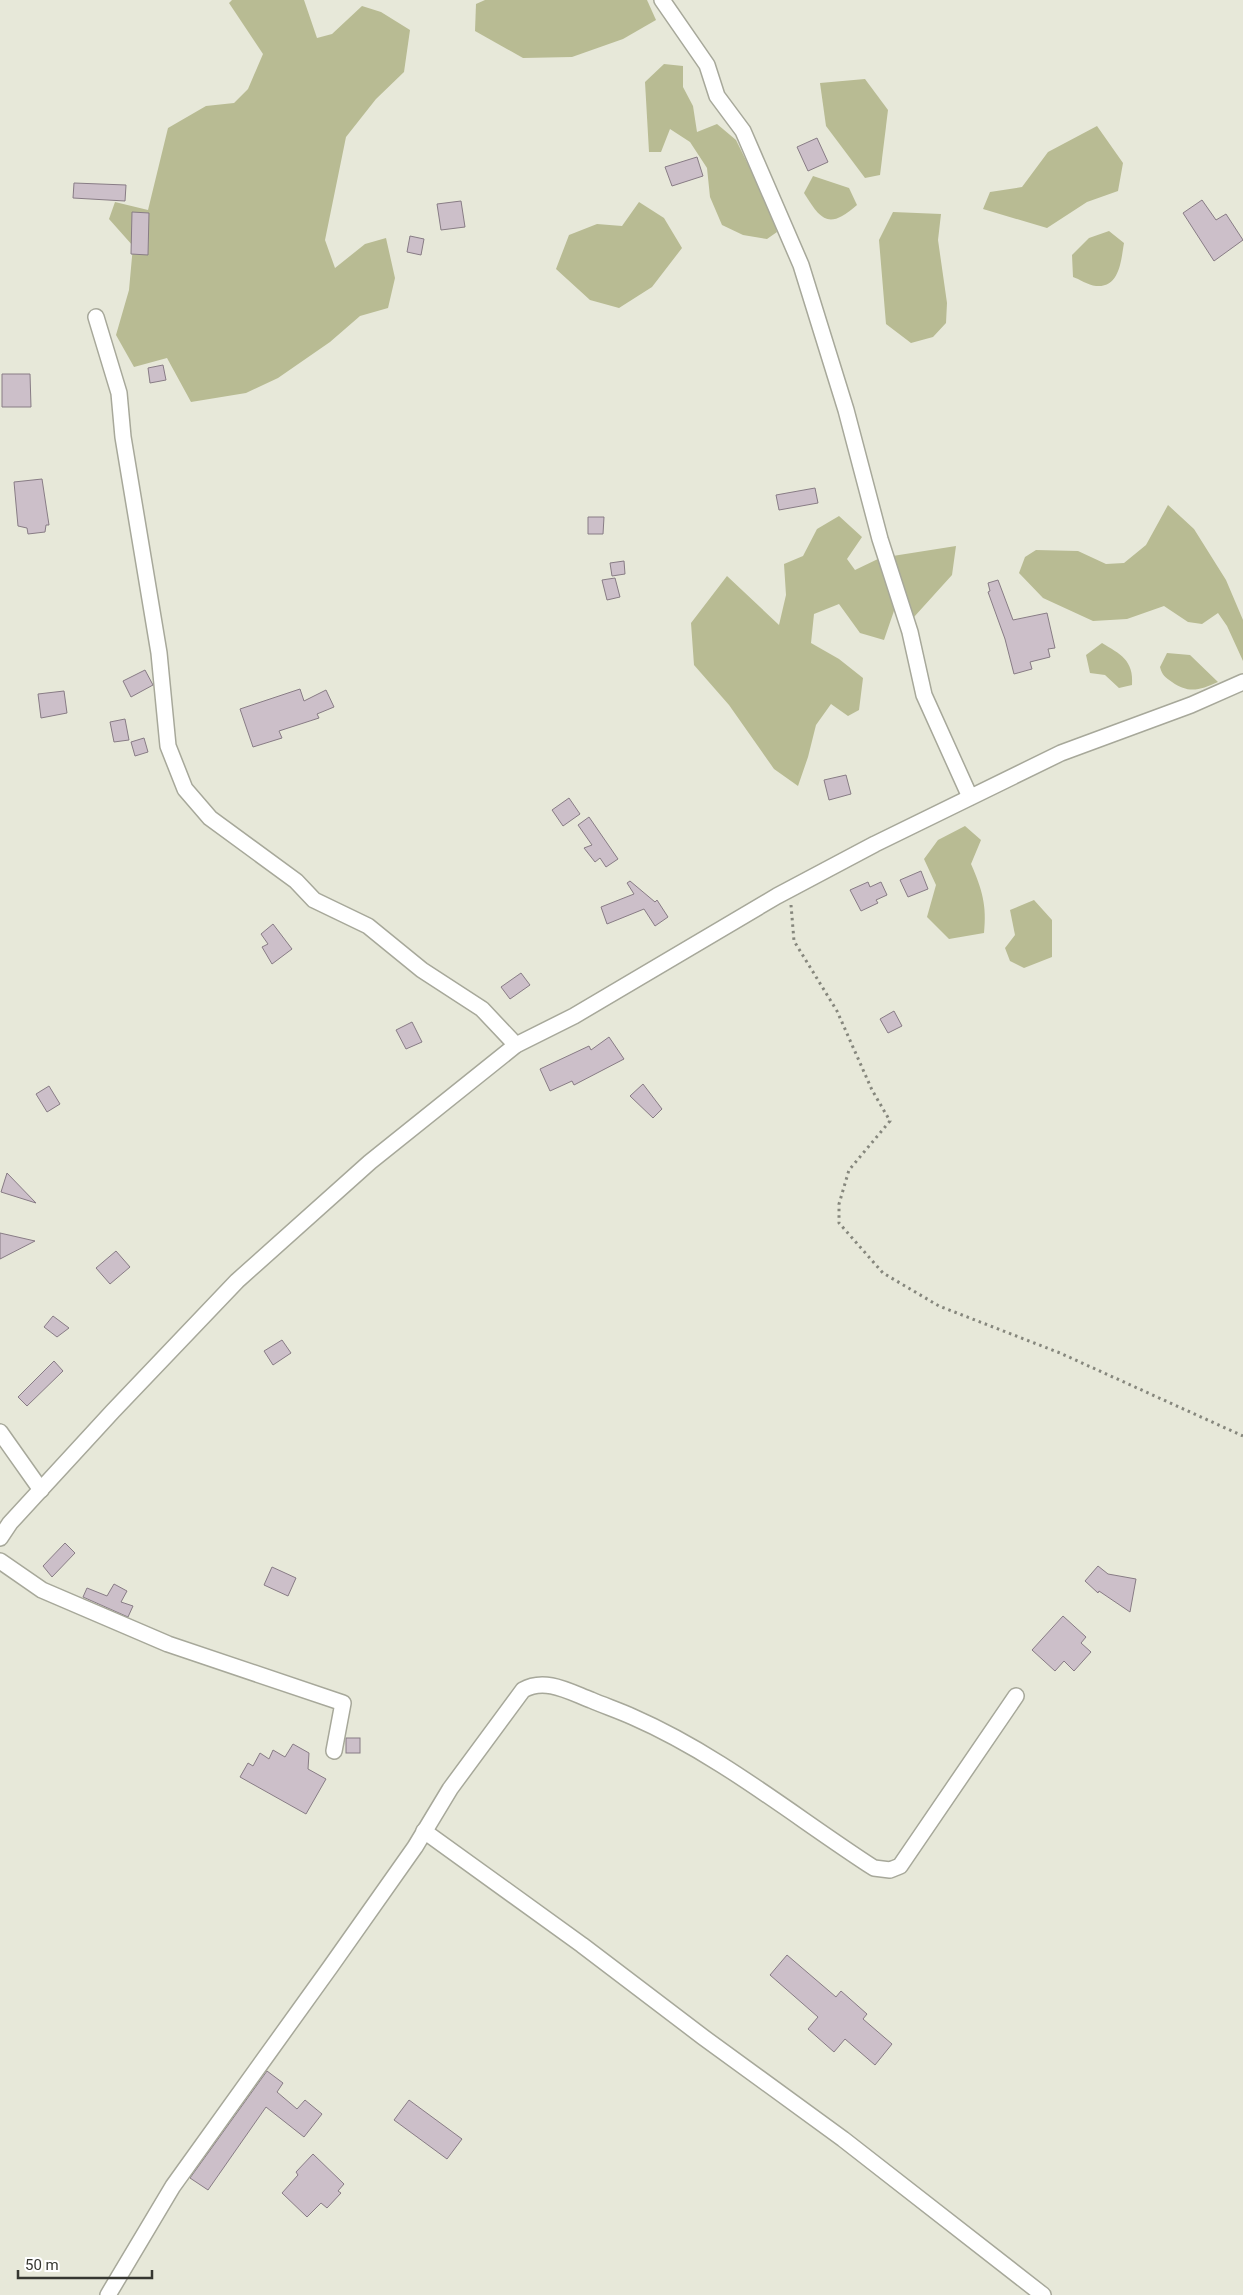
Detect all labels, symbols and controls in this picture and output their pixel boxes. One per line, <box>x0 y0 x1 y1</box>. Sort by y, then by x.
scale bar <box>18 2248 151 2280</box>
text: 50 m <box>25 2256 59 2274</box>

